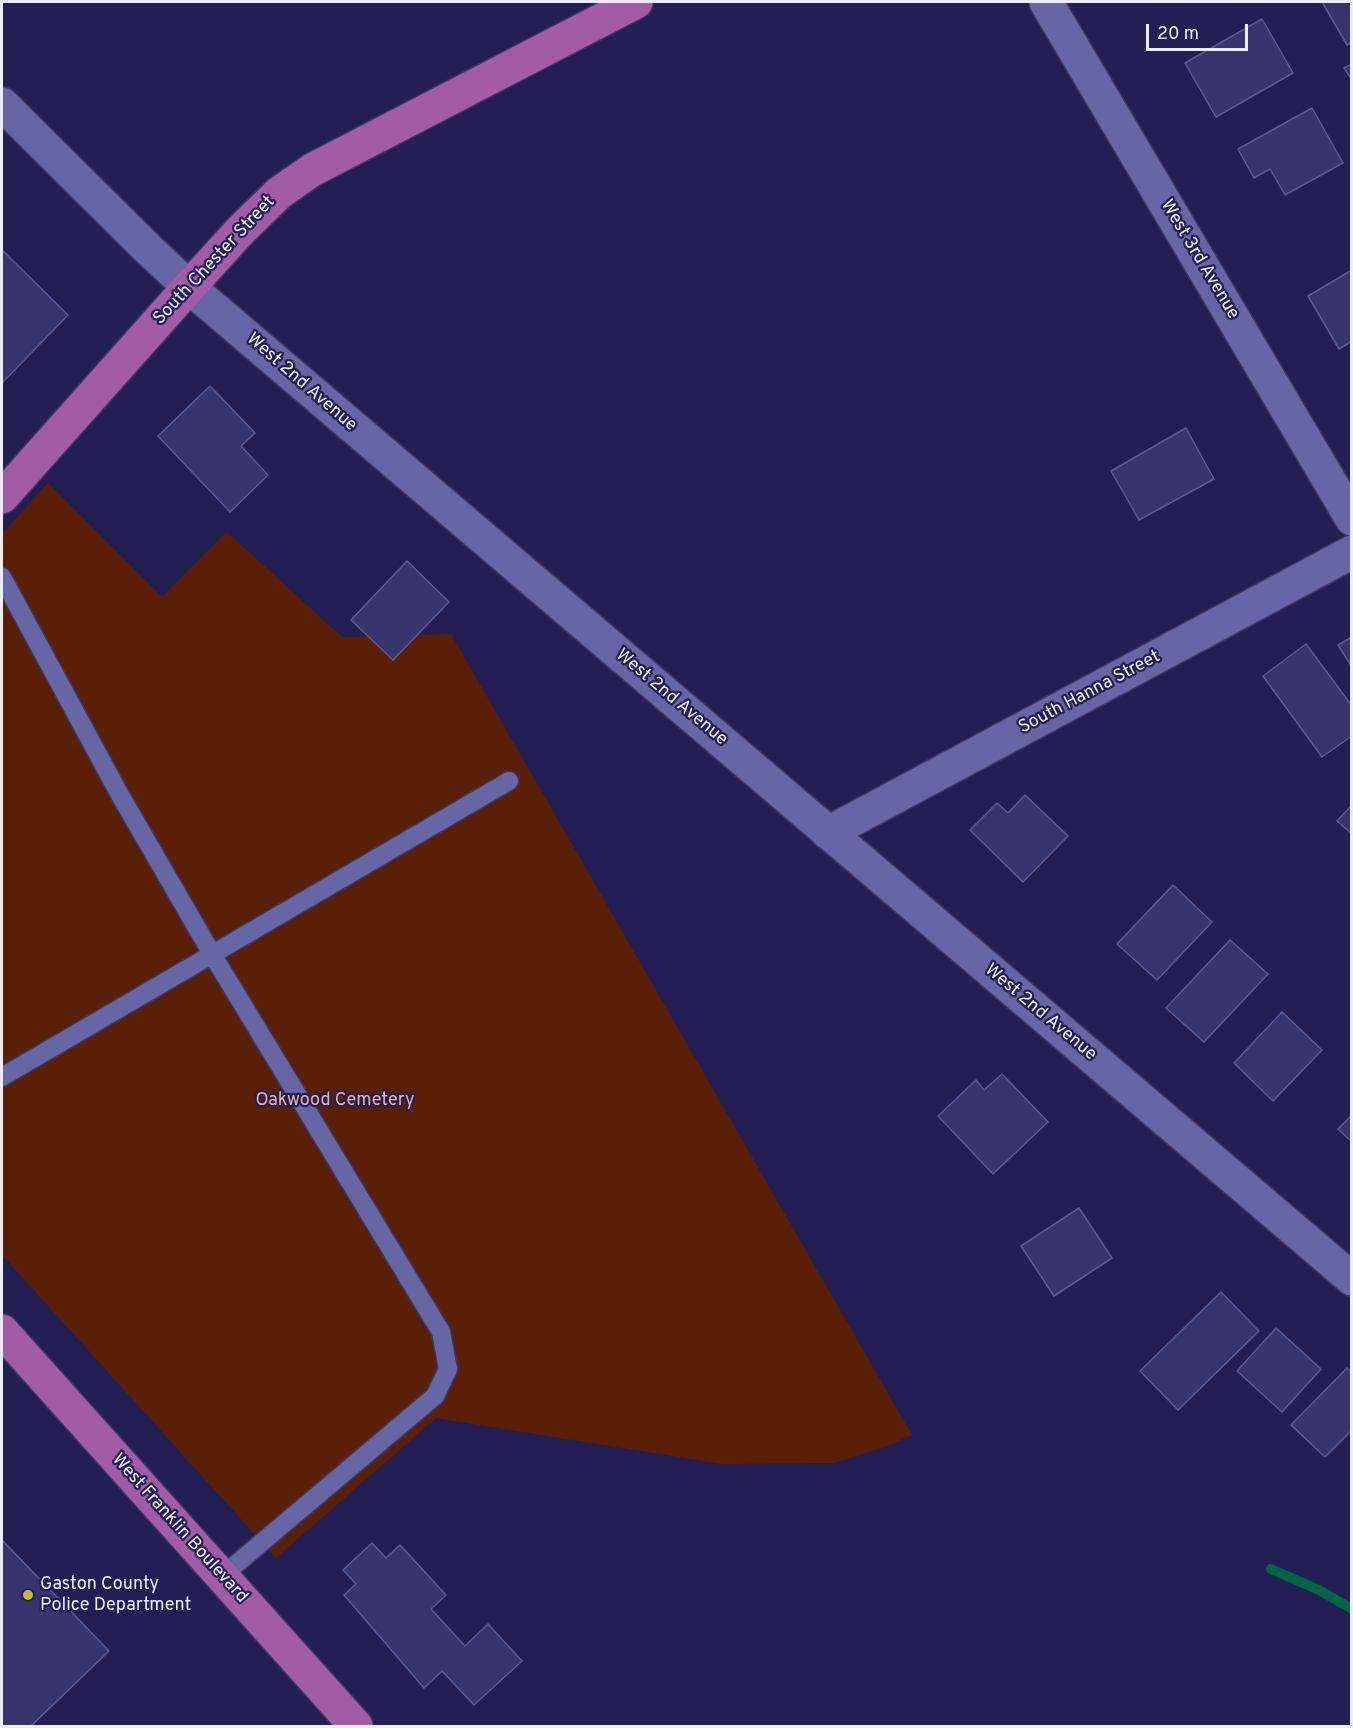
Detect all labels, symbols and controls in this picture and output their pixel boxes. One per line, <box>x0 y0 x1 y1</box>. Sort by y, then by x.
scale bar <box>1149 12 1251 50</box>
text: 20 m <box>1157 23 1199 46</box>
street label: South Chester Street <box>150 192 280 330</box>
street label: West 3rd Avenue <box>1155 196 1243 324</box>
street label: West 2nd Avenue <box>241 329 361 437</box>
street label: West 2nd Avenue <box>611 645 731 751</box>
street label: South Hanna Street <box>1016 647 1164 739</box>
street label: West 2nd Avenue <box>980 960 1100 1066</box>
park label: Oakwood Cemetery <box>255 1090 415 1112</box>
street label: West Franklin Boulevard <box>106 1450 252 1608</box>
place label: Gaston County Police Department <box>40 1574 191 1616</box>
marker: Gaston County Police Department <box>21 1588 35 1602</box>

